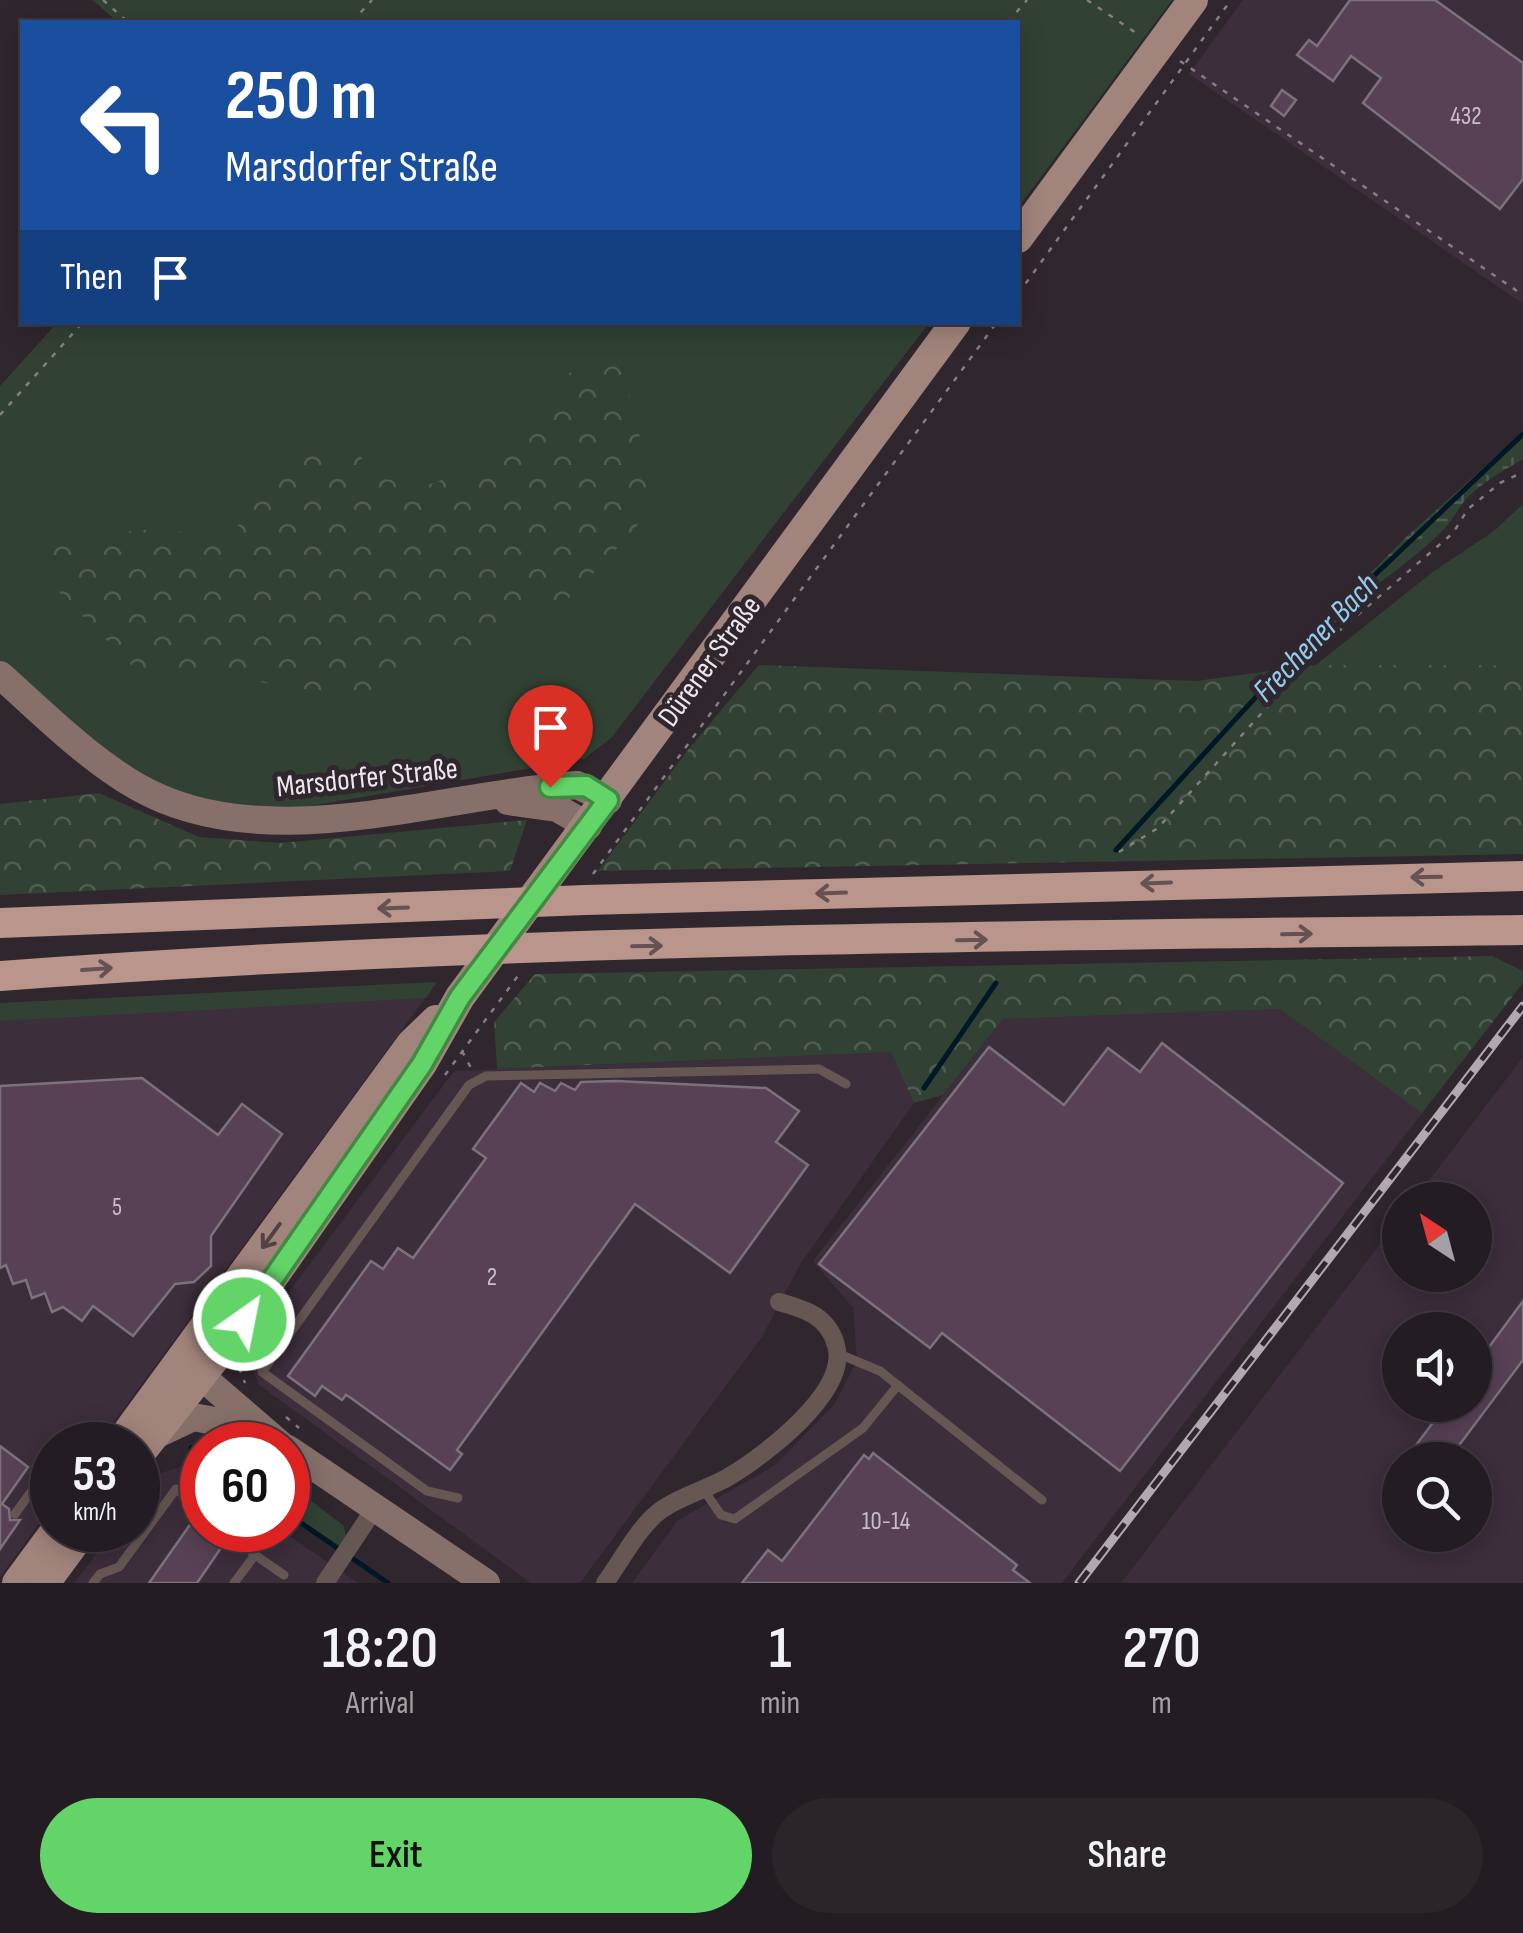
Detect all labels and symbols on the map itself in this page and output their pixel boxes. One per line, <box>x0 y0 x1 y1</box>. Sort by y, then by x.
house number: 432 <box>1450 101 1482 132</box>
water label: Frechener Bach <box>1245 566 1387 710</box>
street label: Dürener Straße <box>651 589 769 734</box>
pin <box>508 685 593 788</box>
street label: Marsdorfer Straße <box>275 751 460 805</box>
one-way arrow <box>1410 868 1442 887</box>
one-way arrow <box>1141 874 1173 893</box>
one-way arrow <box>816 883 848 902</box>
one-way arrow <box>378 899 410 918</box>
one-way arrow <box>1280 924 1312 943</box>
one-way arrow <box>956 930 988 949</box>
one-way arrow <box>631 936 663 955</box>
one-way arrow <box>81 959 113 978</box>
north arrow <box>1382 1182 1492 1292</box>
house number: 5 <box>112 1192 122 1223</box>
one-way arrow <box>261 1222 282 1249</box>
house number: 2 <box>487 1262 497 1293</box>
position arrow <box>192 1268 296 1372</box>
speed limit sign: 60 <box>180 1422 310 1552</box>
house number: 10-14 <box>862 1506 910 1537</box>

